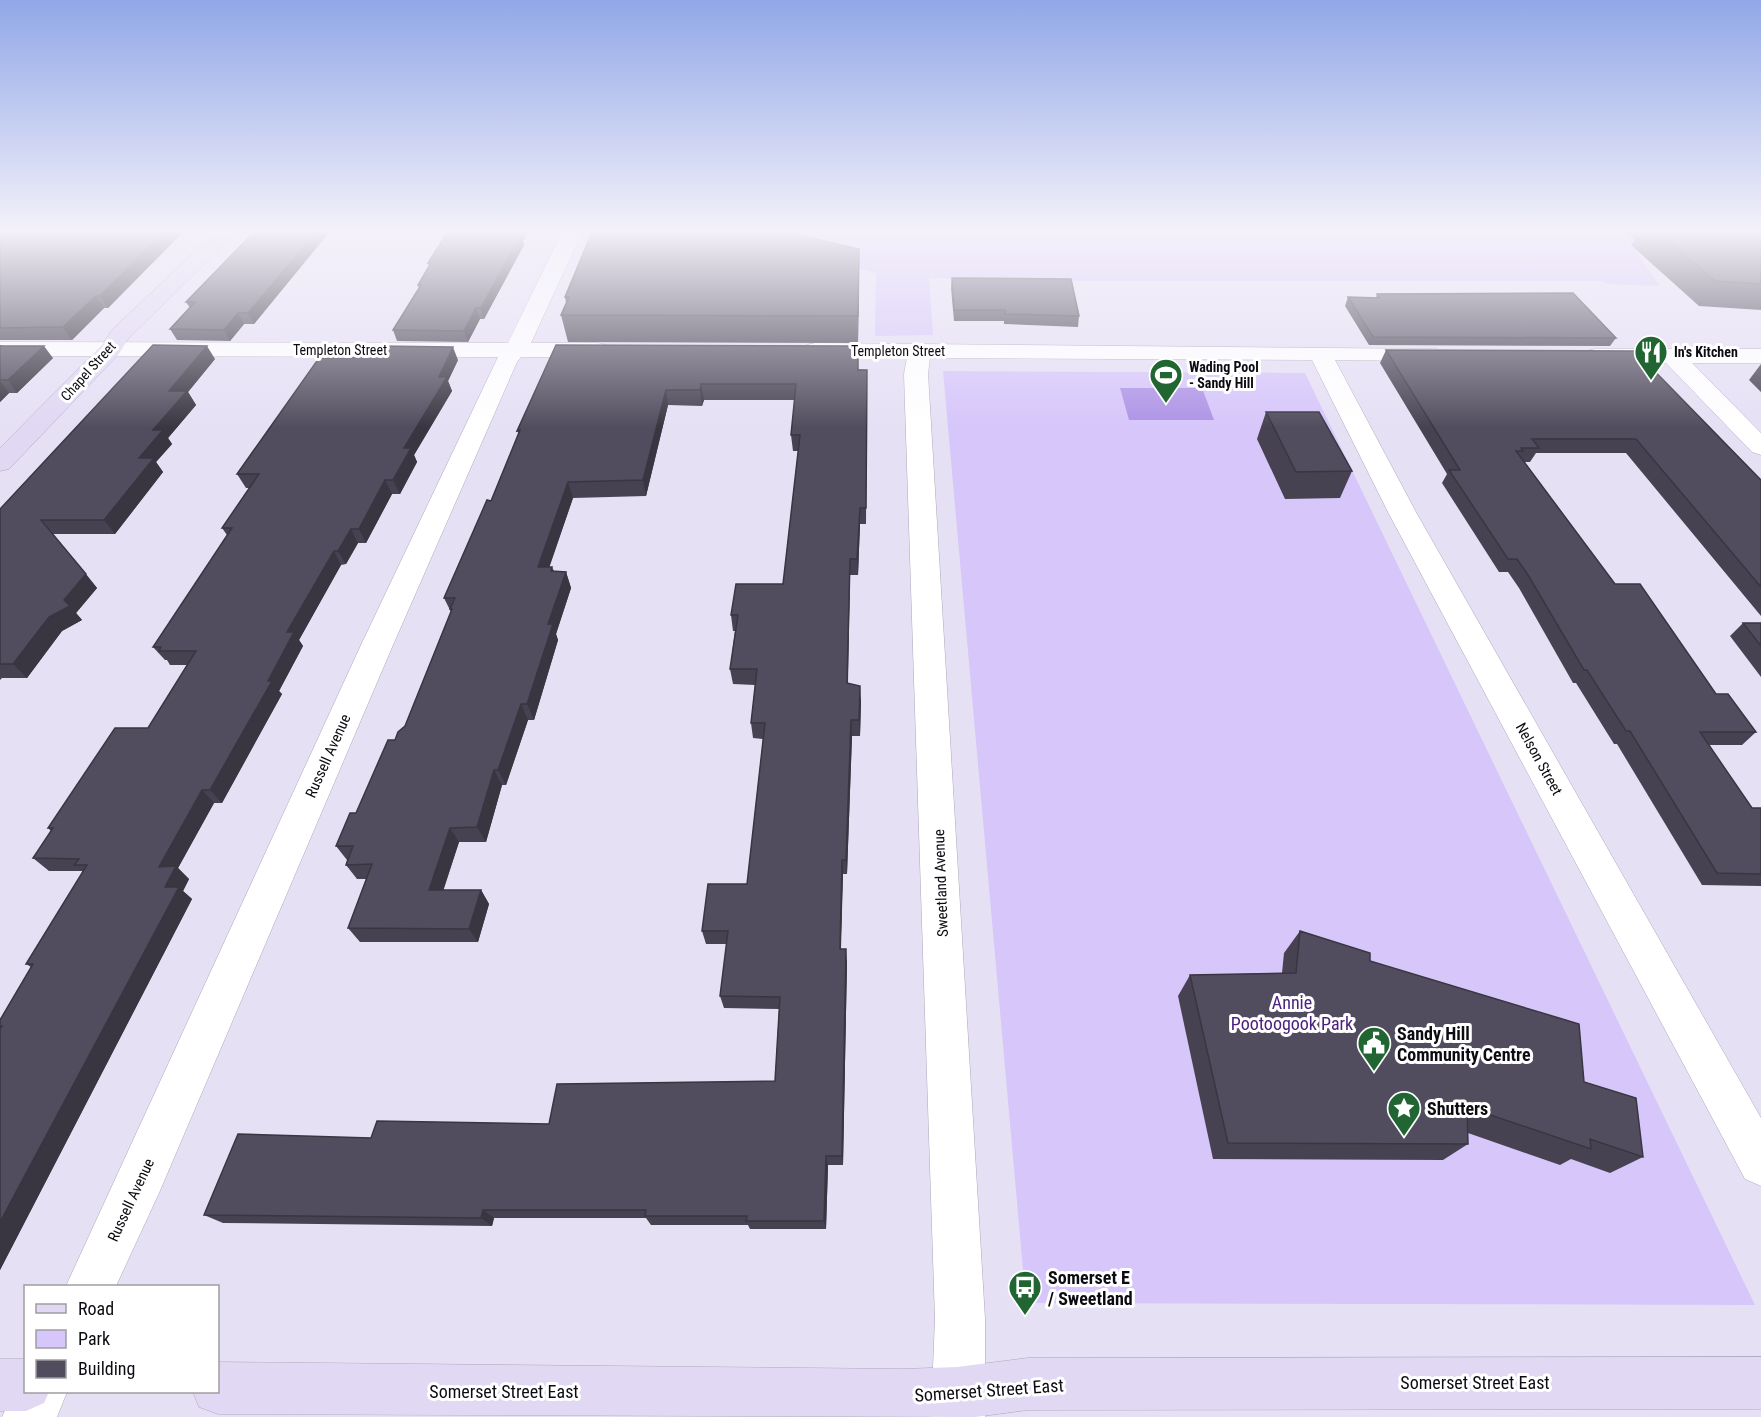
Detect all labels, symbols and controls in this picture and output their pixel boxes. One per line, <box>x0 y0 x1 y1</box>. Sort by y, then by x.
restaurant icon: In's Kitchen <box>1633 334 1669 381</box>
street label: Chapel Street <box>57 338 119 404</box>
street label: Templeton Street <box>293 342 387 358</box>
street label: Templeton Street <box>851 343 945 359</box>
place label: In's Kitchen <box>1674 344 1738 360</box>
sports icon: Wading Pool - Sandy Hill <box>1148 357 1184 404</box>
place label: Wading Pool - Sandy Hill <box>1189 359 1259 391</box>
street label: Russell Avenue <box>302 711 354 801</box>
street label: Nelson Street <box>1512 720 1566 798</box>
street label: Sweetland Avenue <box>930 829 952 937</box>
park label: Annie Pootoogook Park <box>1231 992 1353 1034</box>
place label: Sandy Hill Community Centre <box>1397 1023 1531 1065</box>
public building icon: Sandy Hill Community Centre <box>1356 1025 1392 1072</box>
place icon: Shutters <box>1386 1090 1422 1137</box>
place label: Shutters <box>1427 1098 1488 1119</box>
street label: Russell Avenue <box>104 1156 158 1244</box>
place label: Somerset E / Sweetland <box>1047 1267 1133 1309</box>
bus stop icon: Somerset E / Sweetland <box>1007 1269 1043 1316</box>
legend <box>24 1285 219 1393</box>
text: Road <box>78 1298 114 1319</box>
text: Park <box>78 1328 110 1349</box>
text: Building <box>78 1358 135 1379</box>
street label: Somerset Street East <box>1400 1372 1550 1393</box>
street label: Somerset Street East <box>914 1374 1064 1406</box>
street label: Somerset Street East <box>429 1381 579 1402</box>

